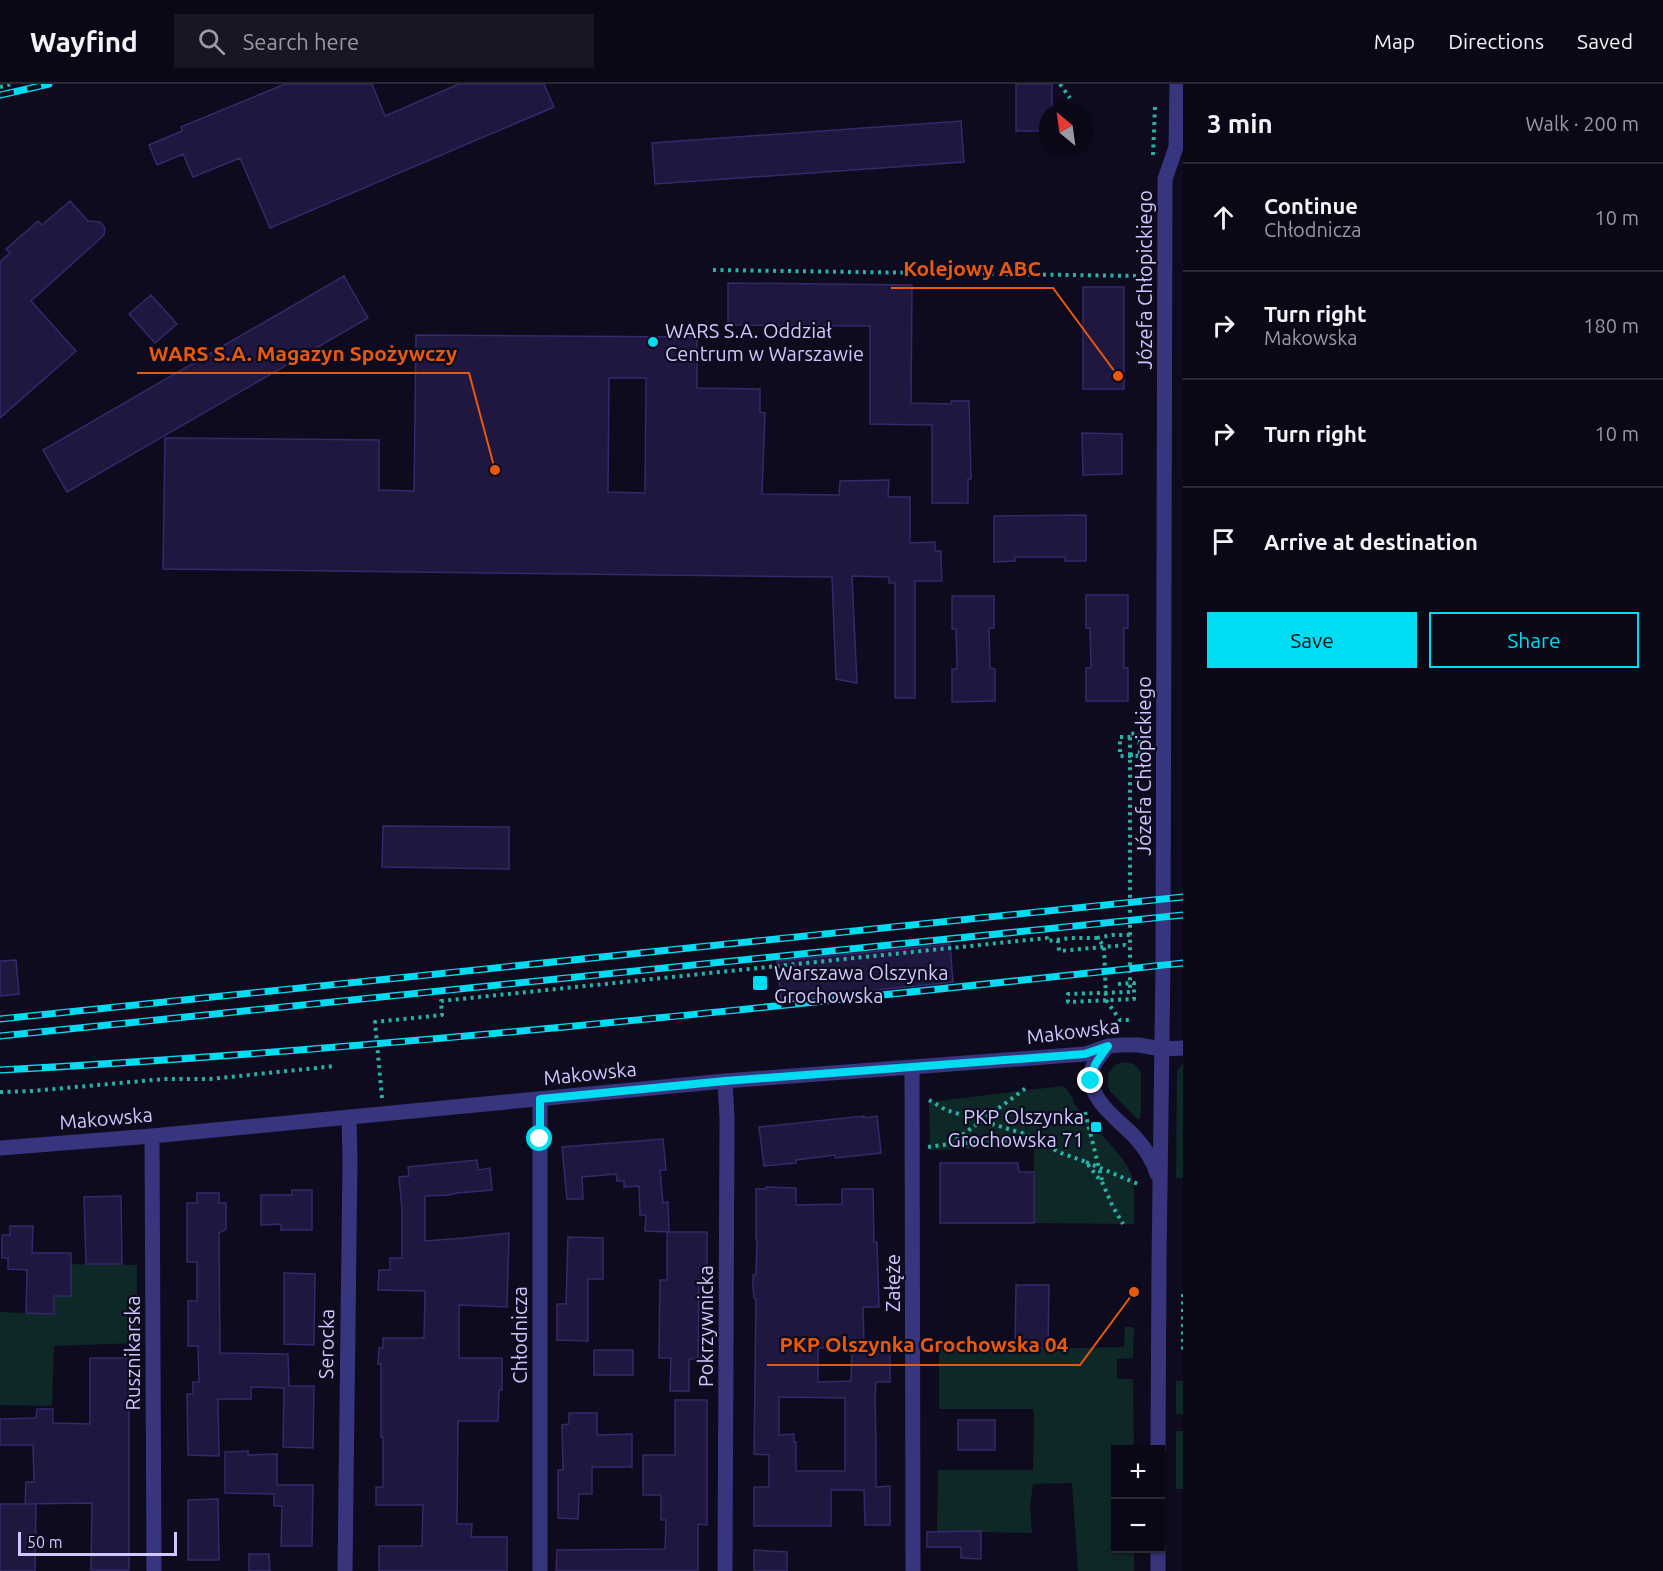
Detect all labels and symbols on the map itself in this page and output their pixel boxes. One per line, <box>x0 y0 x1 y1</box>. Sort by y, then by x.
north arrow <box>1039 102 1093 156</box>
street label: Józefa Chłopickiego <box>1133 190 1156 370</box>
callout: Kolejowy ABC <box>891 249 1053 288</box>
text: Kolejowy ABC <box>903 256 1041 280</box>
place label: WARS S.A. Oddział Centrum w Warszawie <box>665 319 864 365</box>
callout: WARS S.A. Magazyn Spożywczy <box>137 334 469 373</box>
marker: WARS S.A. Oddział Centrum w Warszawie <box>646 335 660 349</box>
text: WARS S.A. Magazyn Spożywczy <box>149 341 457 365</box>
street label: Józefa Chłopickiego <box>1132 676 1155 856</box>
place label: Warszawa Olszynka Grochowska <box>774 961 948 1007</box>
marker: Warszawa Olszynka Grochowska <box>751 974 769 992</box>
street label: Makowska <box>1025 1014 1121 1048</box>
street label: Makowska <box>542 1057 638 1089</box>
route end <box>1077 1067 1103 1093</box>
street label: Makowska <box>58 1102 154 1134</box>
place label: PKP Olszynka Grochowska 71 <box>947 1105 1084 1151</box>
marker: PKP Olszynka Grochowska 71 <box>1089 1120 1103 1134</box>
route start <box>526 1125 552 1151</box>
street label: Załęże <box>881 1254 904 1312</box>
street label: Pokrzywnicka <box>694 1265 717 1387</box>
street label: Chłodnicza <box>508 1286 531 1384</box>
street label: Rusznikarska <box>121 1296 144 1411</box>
street label: Serocka <box>314 1309 338 1379</box>
callout: PKP Olszynka Grochowska 04 <box>767 1326 1080 1365</box>
text: PKP Olszynka Grochowska 04 <box>780 1332 1069 1356</box>
scale bar <box>18 1529 177 1556</box>

